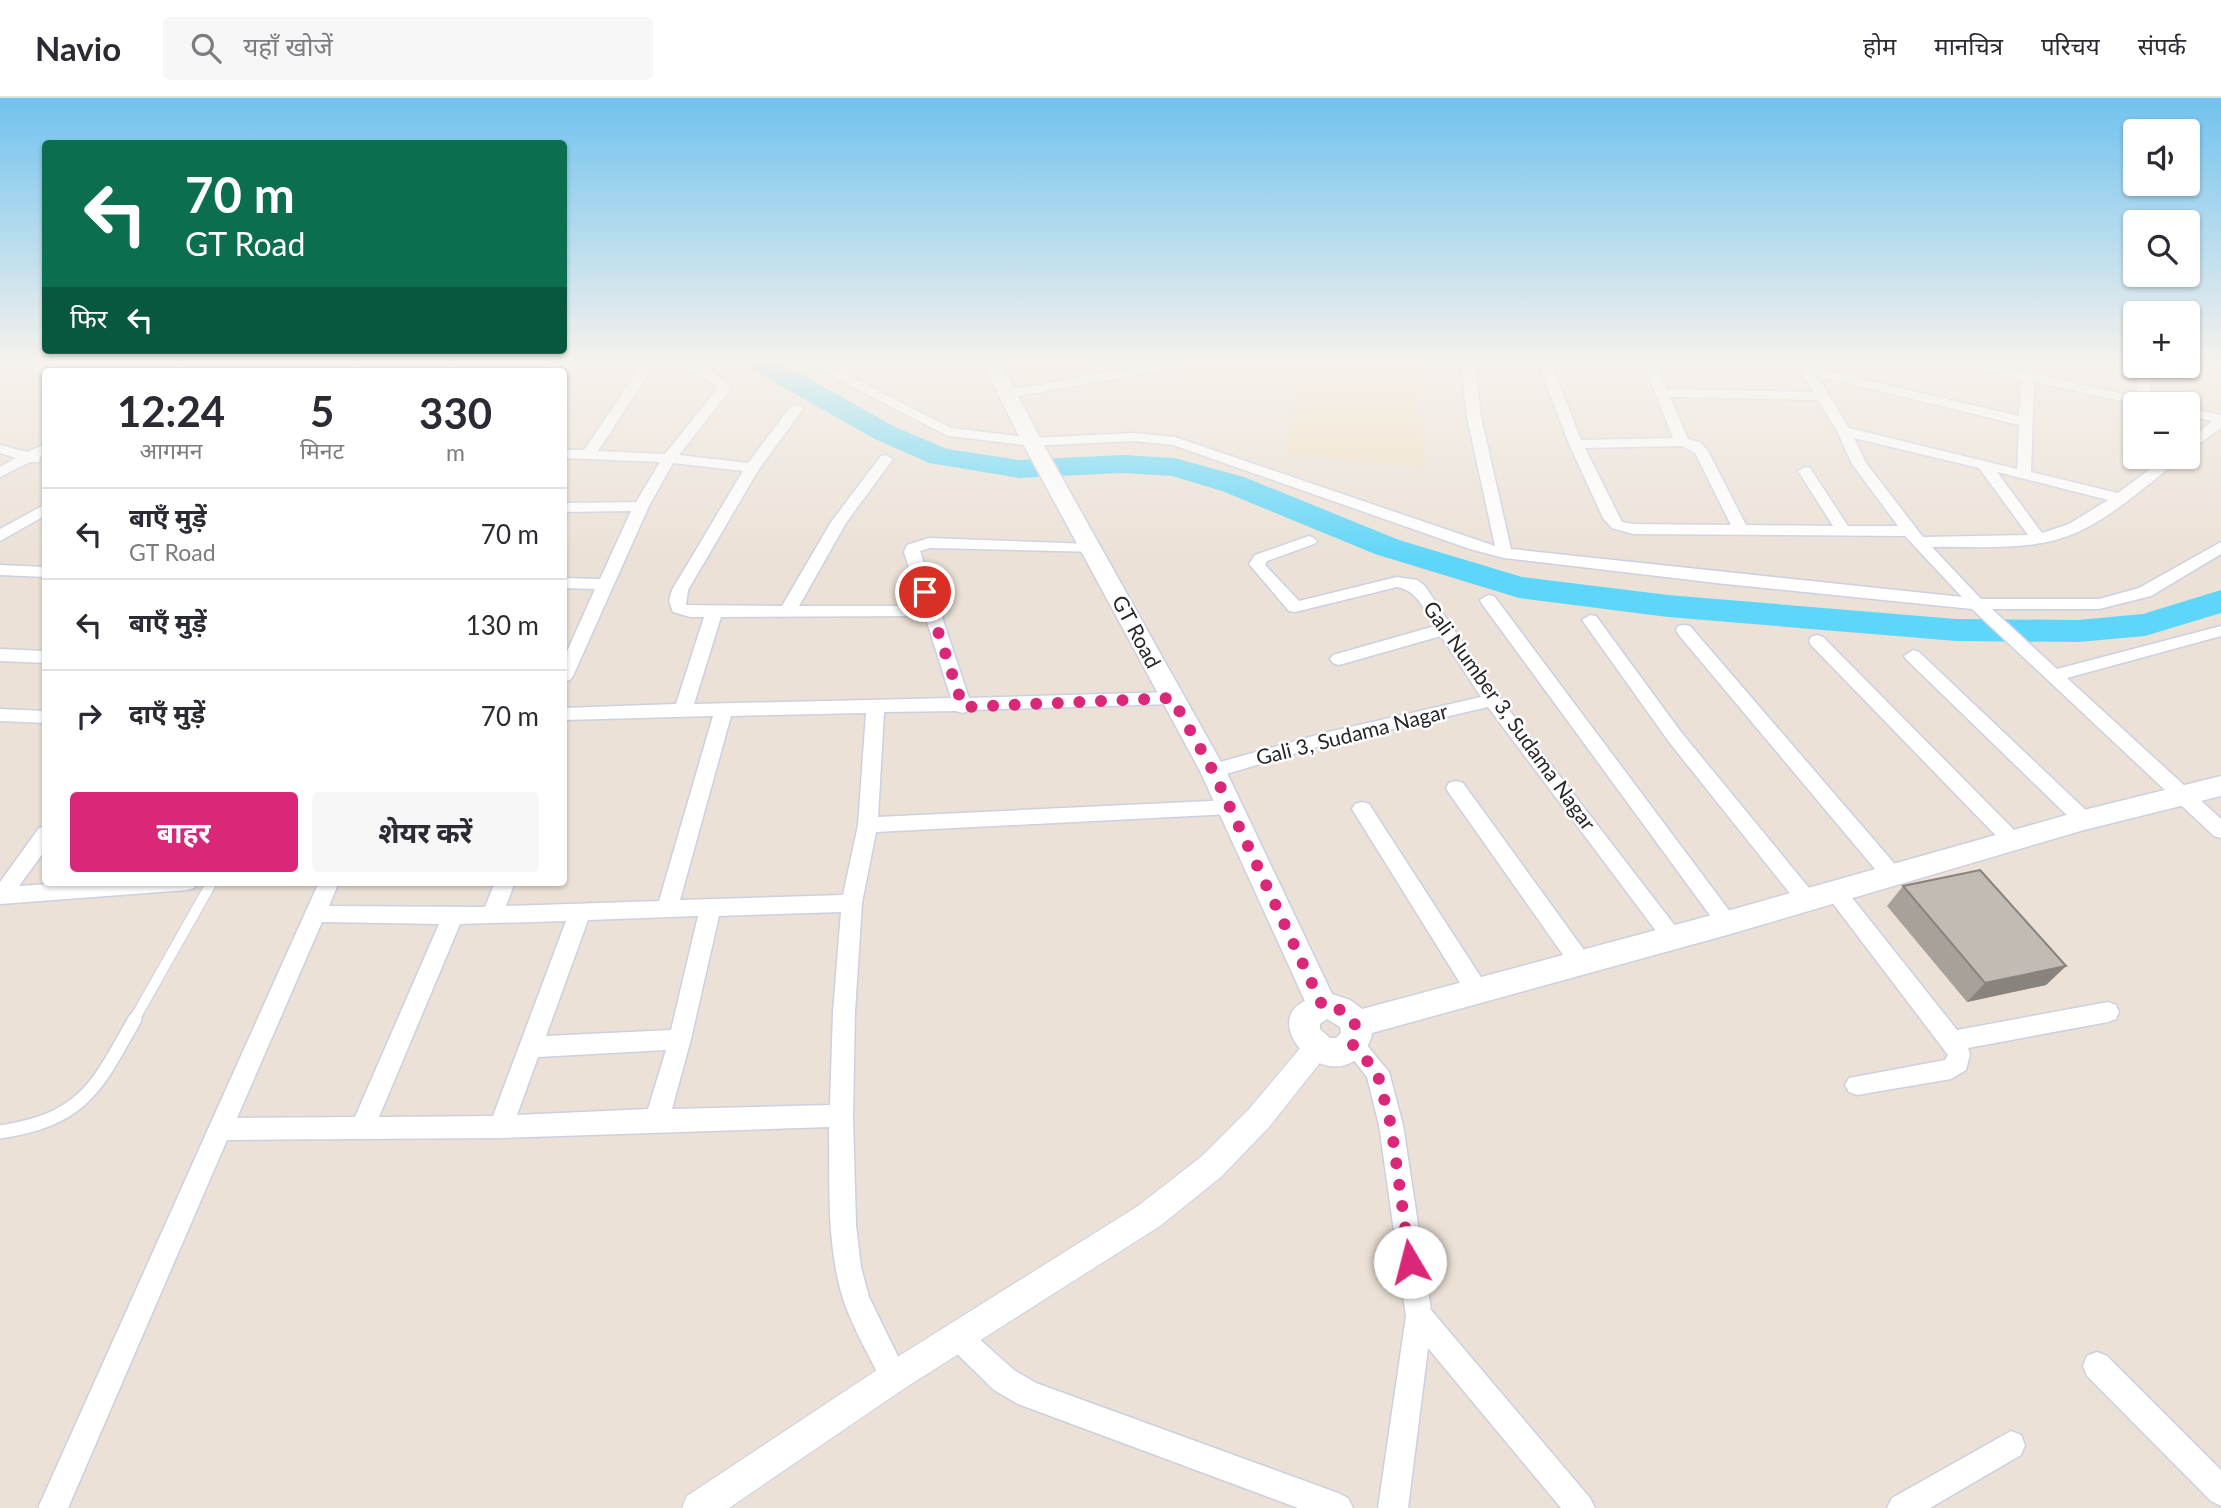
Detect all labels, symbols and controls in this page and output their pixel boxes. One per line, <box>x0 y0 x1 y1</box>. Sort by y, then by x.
search box <box>163 17 653 80</box>
text: Navio <box>35 28 121 68</box>
icon: search <box>187 29 225 67</box>
text: यहाँ खोजें <box>243 30 333 62</box>
text: होम <box>1863 31 1896 60</box>
text: मानचित्र <box>1934 31 2003 60</box>
text: परिचय <box>2041 31 2100 60</box>
text: संपर्क <box>2138 31 2186 60</box>
map controls <box>2123 119 2200 469</box>
button: sound <box>2123 119 2200 196</box>
text: 70 m <box>185 165 295 223</box>
icon: left <box>70 168 161 259</box>
button: search <box>2123 210 2200 287</box>
text: GT Road <box>185 224 305 263</box>
icon: left <box>121 301 159 339</box>
button: + <box>2123 301 2200 378</box>
text: फिर <box>70 302 107 334</box>
text: 12:24 <box>117 386 225 436</box>
text: 5 <box>310 386 334 436</box>
text: 330 <box>419 388 492 438</box>
button: − <box>2123 392 2200 469</box>
text: आगमन <box>140 436 203 464</box>
text: मिनट <box>300 436 344 464</box>
text: m <box>446 438 465 466</box>
text: बाएँ मुड़ें <box>129 501 207 533</box>
icon: left <box>70 515 108 553</box>
text: 70 m <box>481 518 539 550</box>
text: GT Road <box>129 538 216 566</box>
pin <box>895 562 955 622</box>
icon: arrive <box>906 573 944 611</box>
street label: GT Road <box>1108 591 1167 672</box>
street label: Gali Number 3, Sudama Nagar <box>1419 596 1602 835</box>
icon: left <box>70 606 108 644</box>
text: बाएँ मुड़ें <box>129 606 207 638</box>
text: 130 m <box>466 609 539 641</box>
icon: right <box>70 697 108 735</box>
text: दाएँ मुड़ें <box>129 697 205 729</box>
street label: Gali 3, Sudama Nagar <box>1253 698 1450 769</box>
text: 70 m <box>481 700 539 732</box>
button: बाहर <box>70 792 298 872</box>
button: शेयर करें <box>312 792 539 872</box>
position arrow <box>1373 1225 1447 1299</box>

